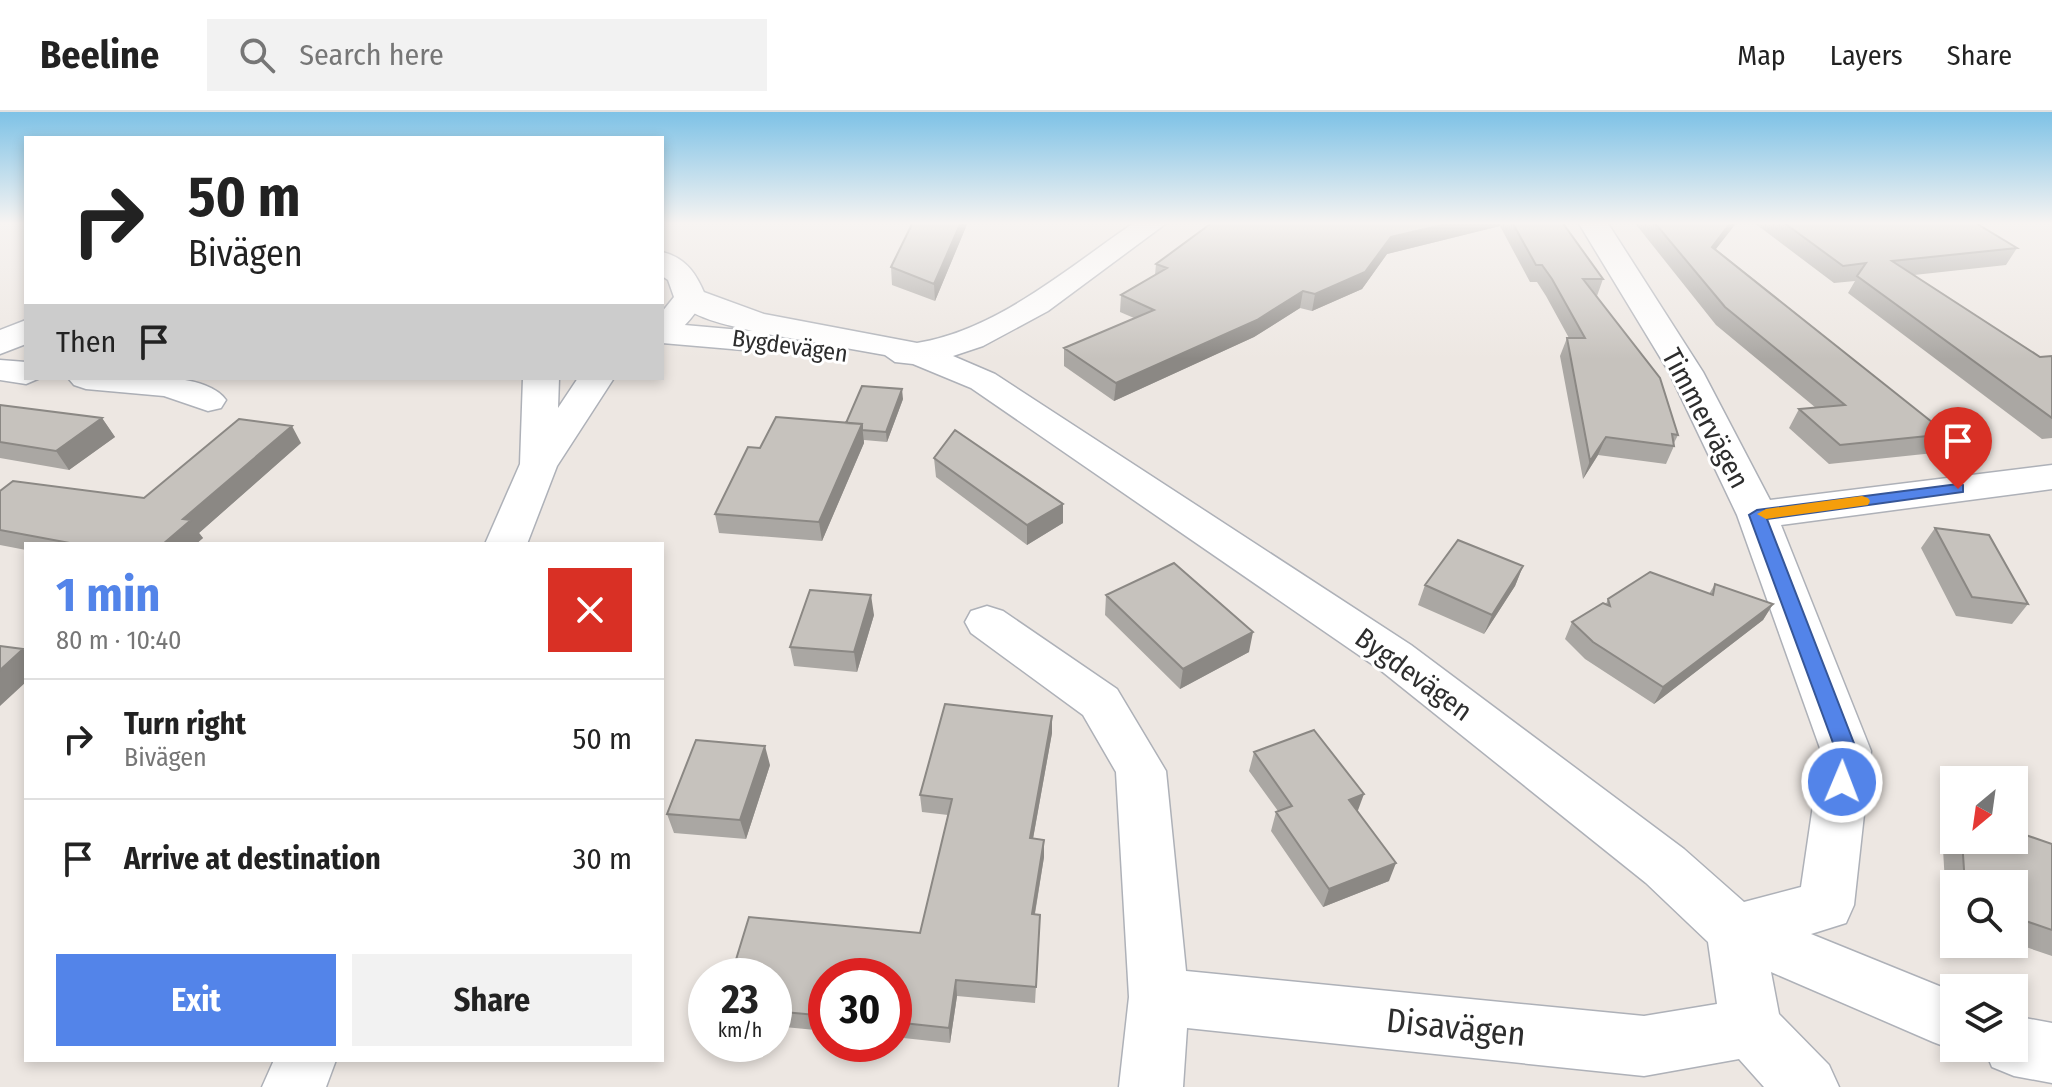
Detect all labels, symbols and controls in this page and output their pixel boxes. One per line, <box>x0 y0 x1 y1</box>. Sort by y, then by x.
search box <box>207 19 767 91</box>
text: Beeline <box>40 32 159 78</box>
icon: search <box>235 33 279 77</box>
text: Search here <box>299 37 444 73</box>
text: Map <box>1737 39 1786 72</box>
text: Layers <box>1830 39 1903 72</box>
text: Share <box>1947 39 2012 72</box>
text: 50 m <box>188 164 300 231</box>
icon: right <box>56 168 160 272</box>
text: Bivägen <box>188 232 303 276</box>
icon: arrive <box>132 320 176 364</box>
text: Then <box>56 324 116 360</box>
street label: Bygdevägen <box>730 324 850 368</box>
street label: Timmervägen <box>1655 343 1756 494</box>
pin <box>1924 407 1992 489</box>
icon: arrive <box>1936 419 1980 463</box>
text: 1 min <box>56 566 161 624</box>
button: close <box>548 568 632 652</box>
street label: Bygdevägen <box>1349 621 1478 728</box>
text: 80 m · 10:40 <box>56 625 182 656</box>
text: Turn right <box>124 706 246 742</box>
icon: right <box>56 717 100 761</box>
text: 50 m <box>572 721 632 757</box>
position arrow <box>1800 740 1884 824</box>
text: Bivägen <box>124 742 207 773</box>
north arrow <box>1940 766 2028 854</box>
map controls <box>1940 766 2028 1062</box>
icon: arrive <box>56 837 100 881</box>
text: Arrive at destination <box>124 841 381 877</box>
text: 30 m <box>573 841 632 877</box>
button: search <box>1940 870 2028 958</box>
button: Exit <box>56 954 336 1046</box>
button: Share <box>352 954 632 1046</box>
speed limit sign: 30 <box>808 958 912 1062</box>
button: layers <box>1940 974 2028 1062</box>
text: 23 <box>721 976 759 1024</box>
street label: Disavägen <box>1384 1000 1528 1055</box>
text: km/h <box>718 1018 762 1042</box>

